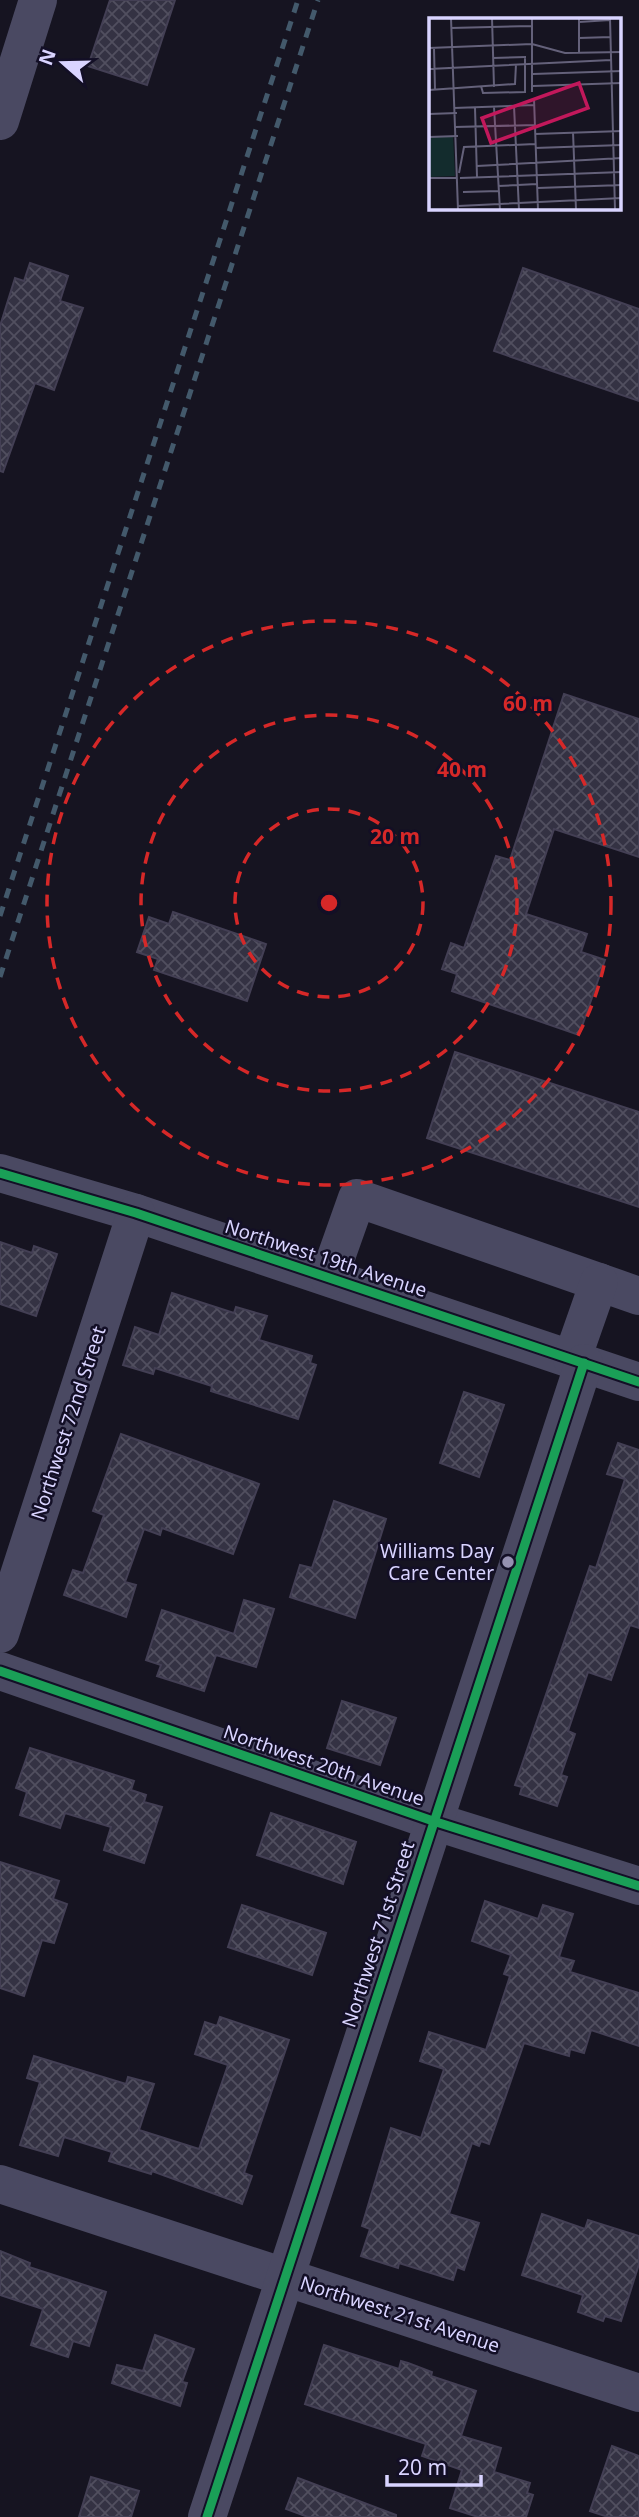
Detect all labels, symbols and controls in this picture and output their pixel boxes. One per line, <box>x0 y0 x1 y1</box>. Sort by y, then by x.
inset map <box>429 18 622 210</box>
north arrow <box>28 28 98 98</box>
text: N <box>32 45 62 69</box>
text: 60 m <box>503 689 553 717</box>
text: 40 m <box>437 755 487 783</box>
text: 20 m <box>370 822 420 850</box>
centre of rings <box>317 891 341 915</box>
street label: Northwest 19th Avenue <box>222 1213 430 1303</box>
street label: Northwest 72nd Street <box>24 1323 112 1523</box>
place label: Williams Day Care Center <box>380 1538 494 1586</box>
marker: Williams Day Care Center <box>500 1554 516 1570</box>
street label: Northwest 20th Avenue <box>220 1718 428 1812</box>
street label: Northwest 71st Street <box>336 1837 420 2031</box>
street label: Northwest 21st Avenue <box>297 2269 503 2359</box>
scale bar <box>387 2444 482 2488</box>
text: 20 m <box>398 2453 447 2481</box>

